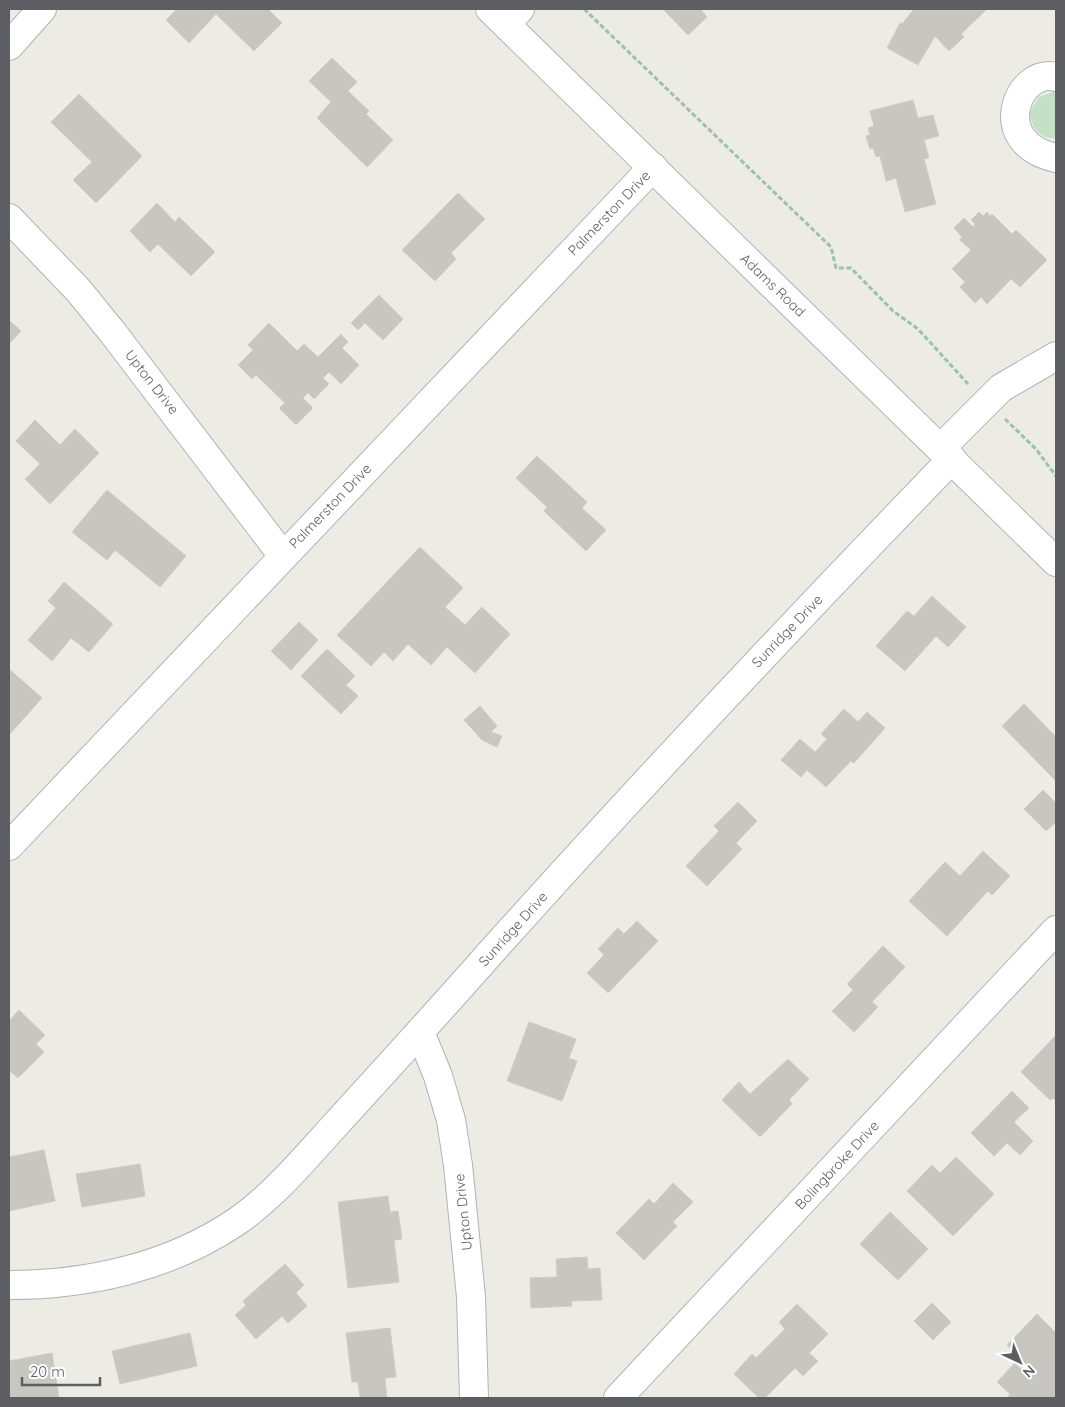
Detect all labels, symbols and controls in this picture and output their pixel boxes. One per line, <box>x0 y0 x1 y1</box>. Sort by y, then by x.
street label: Palmerston Drive <box>564 167 654 259</box>
street label: Adams Road <box>737 249 809 321</box>
street label: Upton Drive <box>121 346 183 418</box>
street label: Palmerston Drive <box>285 460 375 552</box>
street label: Sunridge Drive <box>748 591 826 671</box>
street label: Sunridge Drive <box>475 888 551 970</box>
street label: Bolingbroke Drive <box>791 1117 883 1213</box>
street label: Upton Drive <box>450 1173 476 1251</box>
north arrow <box>995 1337 1045 1387</box>
scale bar <box>22 1354 100 1386</box>
text: N <box>1019 1361 1039 1381</box>
text: 20 m <box>30 1362 65 1381</box>

